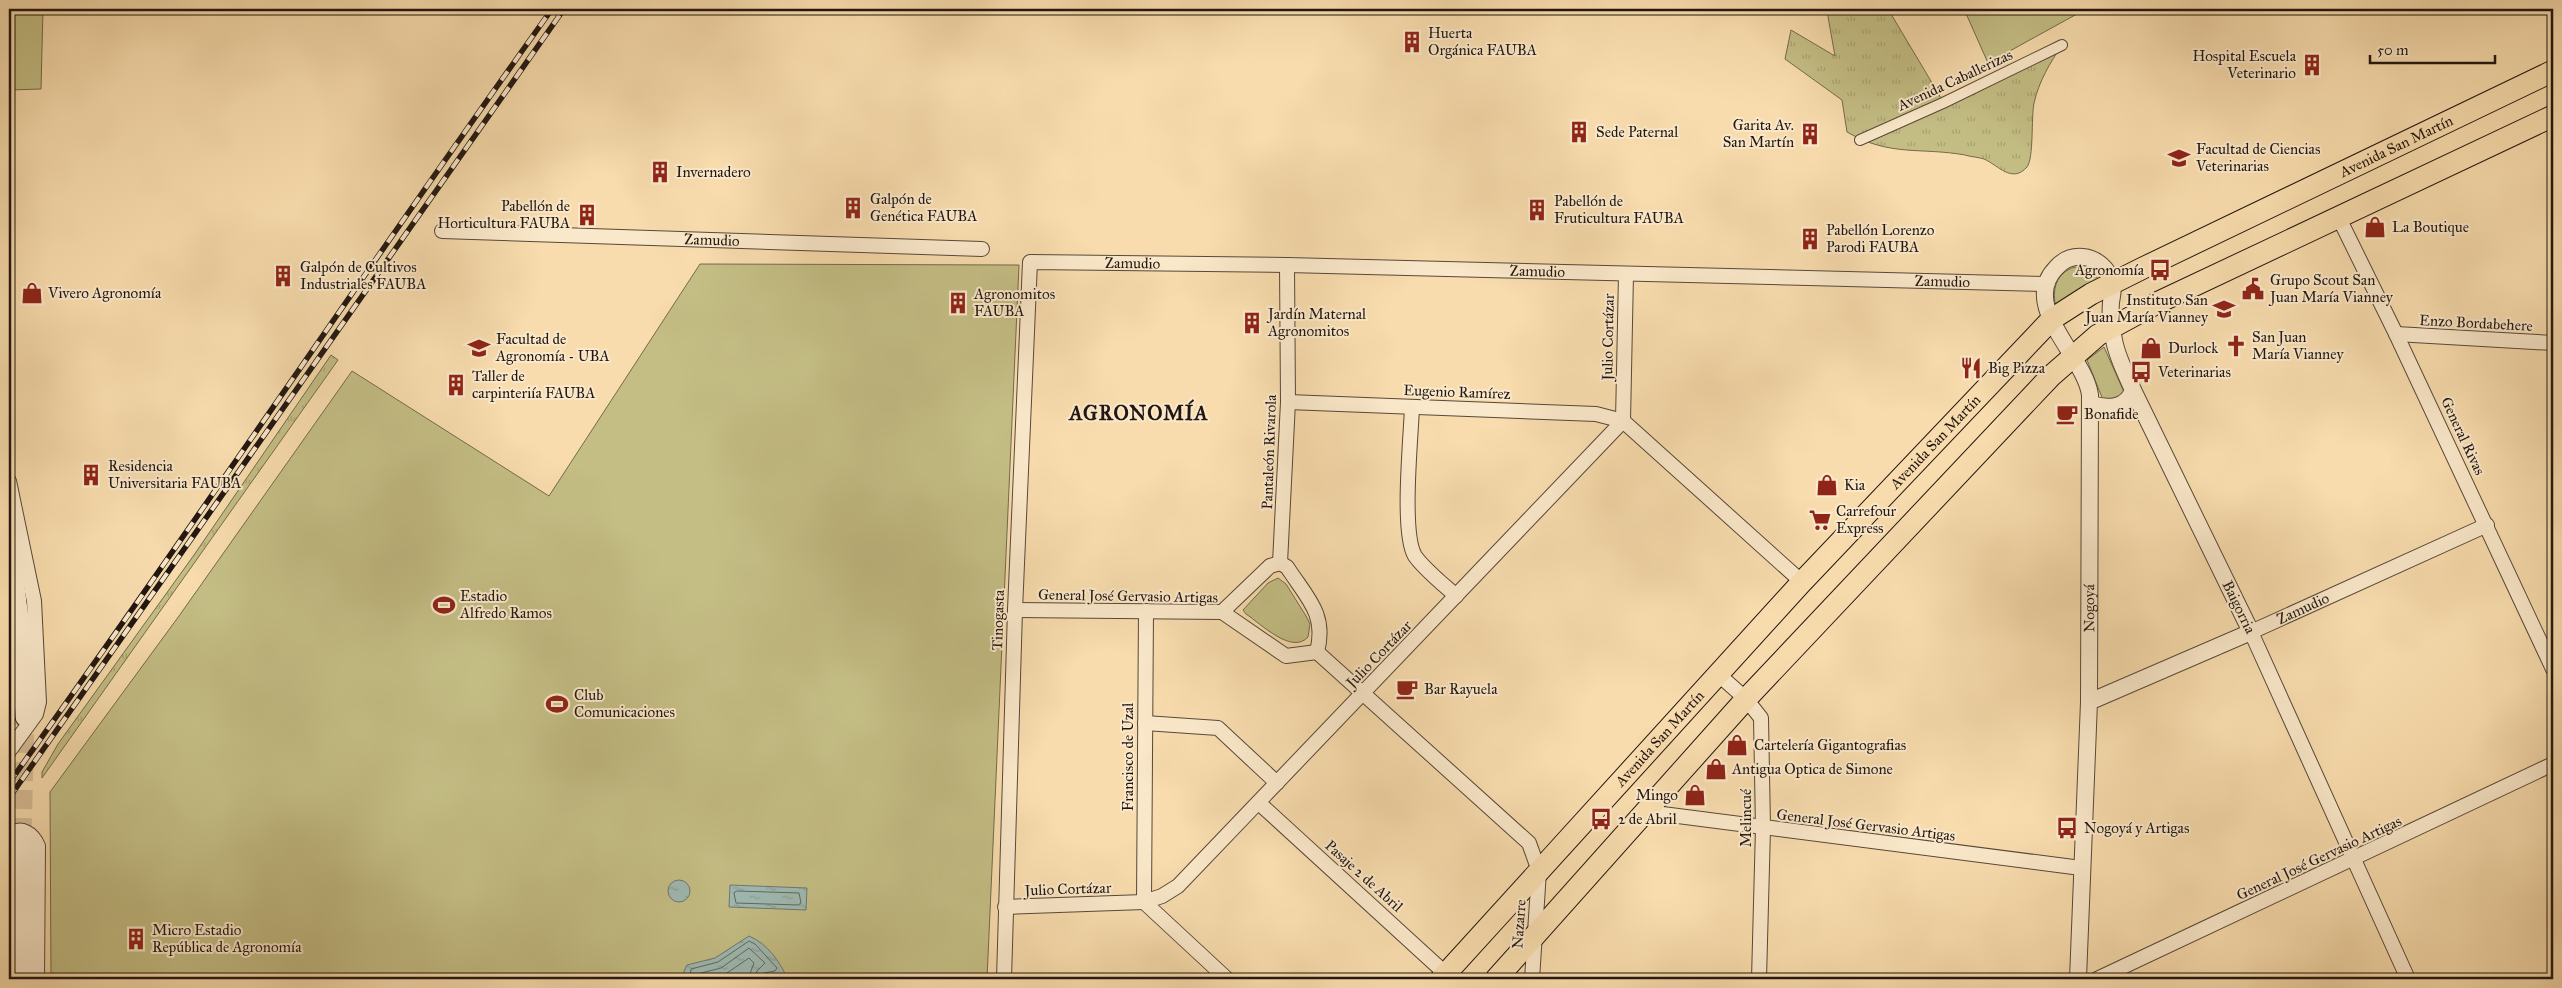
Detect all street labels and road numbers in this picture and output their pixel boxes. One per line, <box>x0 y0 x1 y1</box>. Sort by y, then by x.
street label: Avenida Caballerizas <box>1894 45 2015 115</box>
street label: Avenida San Martín <box>2336 111 2456 182</box>
street label: Zamudio <box>684 230 740 250</box>
street label: Zamudio <box>1105 254 1161 273</box>
street label: Zamudio <box>1509 262 1566 281</box>
street label: Zamudio <box>1914 272 1971 291</box>
street label: Julio Cortázar <box>1598 293 1619 383</box>
street label: Enzo Bordabehere <box>2419 311 2533 335</box>
street label: Eugenio Ramírez <box>1403 381 1511 403</box>
street label: Avenida San Martín <box>1886 391 1984 493</box>
street label: Pantaleón Rivarola <box>1258 393 1280 510</box>
street label: General Rivas <box>2437 394 2489 478</box>
street label: Baigorria <box>2218 578 2260 637</box>
street label: Nogoyá <box>2080 584 2098 632</box>
street label: General José Gervasio Artigas <box>1038 585 1218 608</box>
street label: Tinogasta <box>988 589 1008 651</box>
street label: Zamudio <box>2274 589 2332 628</box>
street label: Julio Cortázar <box>1341 616 1417 694</box>
street label: Avenida San Martín <box>1611 687 1708 791</box>
street label: Francisco de Uzal <box>1119 702 1137 811</box>
street label: Melincué <box>1737 788 1755 847</box>
street label: General José Gervasio Artigas <box>1775 805 1956 846</box>
street label: General José Gervasio Artigas <box>2234 812 2405 905</box>
street label: Pasaje 2 de Abril <box>1321 836 1407 916</box>
street label: Julio Cortázar <box>1022 878 1112 901</box>
street label: Nazarre <box>1508 899 1530 949</box>

